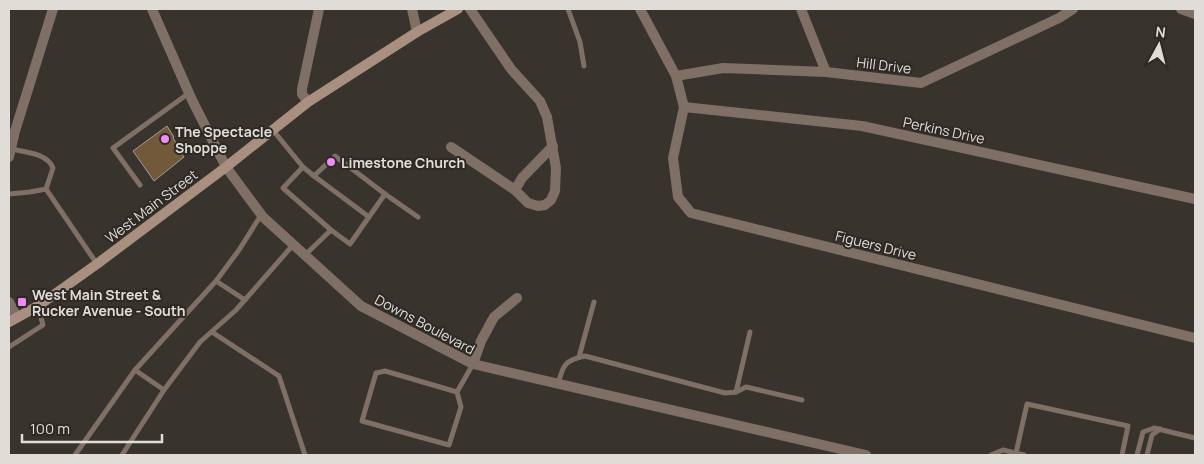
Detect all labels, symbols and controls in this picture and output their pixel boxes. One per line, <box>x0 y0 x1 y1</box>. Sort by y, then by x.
north arrow <box>1134 20 1184 70</box>
text: N <box>1154 22 1167 42</box>
street label: Hill Drive <box>856 52 912 78</box>
street label: Perkins Drive <box>901 112 987 148</box>
place label: The Spectacle Shoppe <box>175 122 272 157</box>
marker: The Spectacle Shoppe <box>159 133 171 145</box>
place label: Limestone Church <box>341 153 465 172</box>
marker: Limestone Church <box>325 156 337 168</box>
street label: West Main Street <box>101 165 201 247</box>
street label: Figuers Drive <box>834 226 918 264</box>
place label: West Main Street & Rucker Avenue - South <box>32 285 186 320</box>
street label: Downs Boulevard <box>372 290 478 358</box>
marker: West Main Street & Rucker Avenue - South <box>16 296 28 308</box>
scale bar <box>22 412 162 444</box>
text: 100 m <box>30 418 70 439</box>

